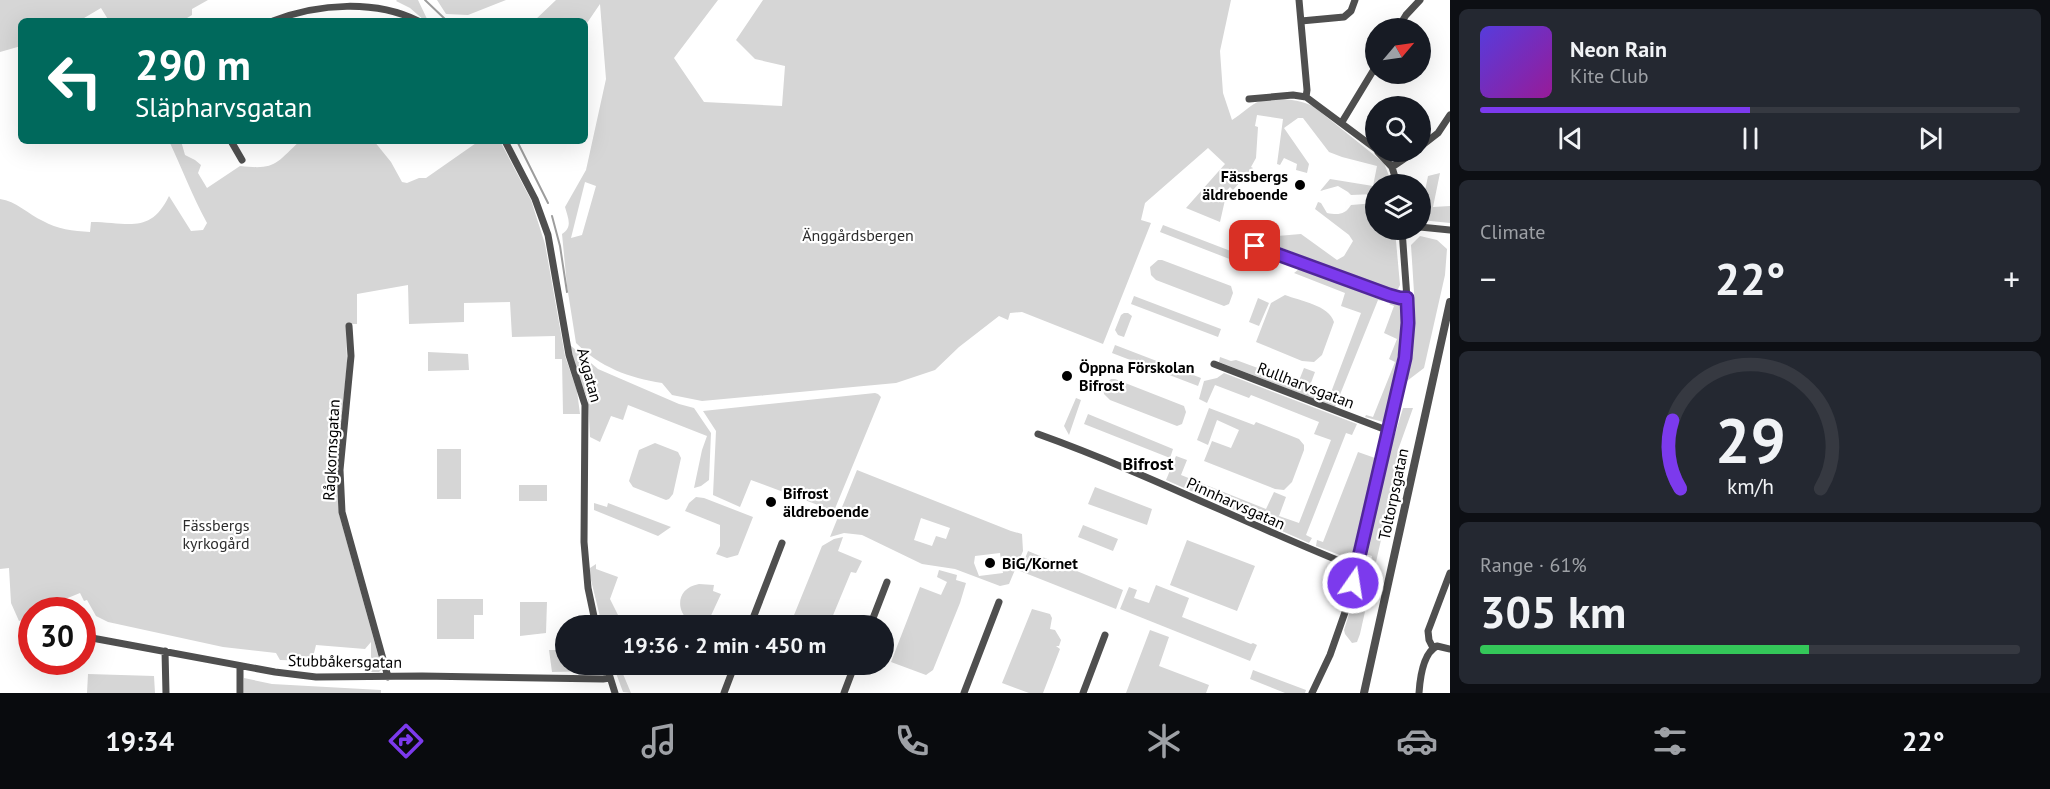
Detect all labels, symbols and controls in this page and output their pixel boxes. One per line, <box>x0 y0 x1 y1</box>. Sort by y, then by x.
north arrow <box>1365 18 1431 84</box>
map controls <box>1365 18 1431 240</box>
text: Neon Rain <box>1570 35 1667 63</box>
text: 290 m <box>135 37 251 92</box>
icon: left <box>36 42 114 120</box>
text: Kite Club <box>1570 63 1648 89</box>
text: Släpharvsgatan <box>135 90 312 124</box>
button: search <box>1365 96 1431 162</box>
icon: previous <box>1554 122 1587 155</box>
icon: pause <box>1734 122 1767 155</box>
icon: next <box>1914 122 1947 155</box>
place label: Fässbergs äldreboende <box>1202 166 1288 204</box>
button: layers <box>1365 174 1431 240</box>
marker: Fässbergs äldreboende <box>1293 178 1307 192</box>
text: Climate <box>1480 219 1546 245</box>
pin <box>1229 220 1280 271</box>
park label: Änggårdsbergen <box>802 225 914 245</box>
icon: arrive <box>1238 229 1271 262</box>
text: 22° <box>1715 249 1785 307</box>
text: − <box>1480 257 1497 300</box>
text: + <box>2003 257 2020 300</box>
street label: Axgatan <box>573 346 607 404</box>
place label: Öppna Förskolan Bifrost <box>1079 357 1194 395</box>
street label: Rullharvsgatan <box>1255 357 1357 413</box>
marker: Öppna Förskolan Bifrost <box>1060 369 1074 383</box>
street label: Rågkornsgatan <box>318 399 344 501</box>
text: 29 <box>1715 399 1785 480</box>
street label: Toltorpsgatan <box>1374 446 1412 542</box>
district label: Bifrost <box>1122 452 1174 475</box>
street label: Pinnharvsgatan <box>1184 472 1288 534</box>
text: km/h <box>1726 472 1773 500</box>
place label: Bifrost äldreboende <box>783 483 869 521</box>
marker: Bifrost äldreboende <box>764 495 778 509</box>
park label: Fässbergs kyrkogård <box>182 515 250 553</box>
position arrow <box>1321 551 1385 615</box>
text: Range · 61% <box>1480 552 1587 578</box>
place label: BiG/Kornet <box>1002 553 1078 573</box>
marker: BiG/Kornet <box>983 556 997 570</box>
text: 305 km <box>1480 582 1626 640</box>
speed limit sign: 30 <box>18 597 96 675</box>
text: 19:36 · 2 min · 450 m <box>623 631 826 659</box>
street label: Stubbåkersgatan <box>288 650 402 672</box>
icon: directions <box>385 720 427 762</box>
icon: music <box>638 720 680 762</box>
icon: phone <box>891 720 933 762</box>
icon: climate <box>1143 720 1185 762</box>
icon: car <box>1396 720 1438 762</box>
icon: filters <box>1649 720 1691 762</box>
text: 19:34 <box>105 724 174 758</box>
text: 22° <box>1902 724 1944 758</box>

